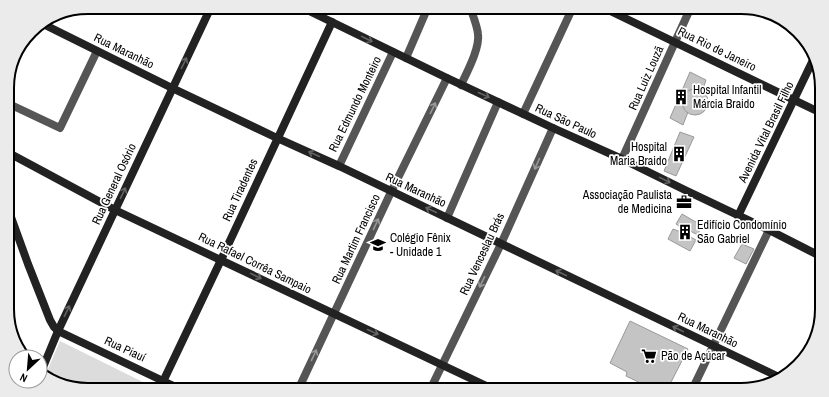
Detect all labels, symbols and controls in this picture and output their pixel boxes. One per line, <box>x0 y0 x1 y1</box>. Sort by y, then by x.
street label: Rua Rio de Janeiro <box>675 23 759 75</box>
street label: Rua Maranhão <box>91 30 157 72</box>
one-way arrow <box>361 36 373 43</box>
street label: Rua Luiz Louzã <box>625 43 668 113</box>
street label: Rua Edmundo Monteiro <box>325 54 385 154</box>
one-way arrow <box>181 57 188 69</box>
street label: Avenida Vital Brasil Filho <box>734 79 797 186</box>
place label: Hospital Infantil Márcia Braido <box>693 82 761 112</box>
building icon: Hospital Infantil Márcia Braido <box>672 88 690 106</box>
one-way arrow <box>478 92 490 99</box>
street label: Rua São Paulo <box>533 100 599 142</box>
one-way arrow <box>430 102 437 114</box>
place label: Hospital Maria Braido <box>610 139 667 169</box>
street label: Rua General Osório <box>88 141 140 227</box>
building icon: Hospital Maria Braido <box>670 145 688 163</box>
one-way arrow <box>308 150 320 158</box>
street label: Rua Tiradentes <box>218 156 262 224</box>
one-way arrow <box>533 157 540 169</box>
street label: Rua Maranhão <box>383 169 449 211</box>
one-way arrow <box>659 177 671 184</box>
place label: Associação Paulista de Medicina <box>582 187 673 217</box>
one-way arrow <box>120 188 127 200</box>
street label: Rua Martim Francisco <box>328 192 384 286</box>
office icon: Associação Paulista de Medicina <box>675 193 693 211</box>
one-way arrow <box>425 206 437 213</box>
street label: Rua Venceslau Brás <box>456 210 508 298</box>
place label: Edifício Condomínio São Gabriel <box>697 217 787 247</box>
one-way arrow <box>373 219 380 231</box>
building icon: Edifício Condomínio São Gabriel <box>676 223 694 241</box>
street label: Rua Rafael Corrêa Sampaio <box>196 229 314 297</box>
place label: Colégio Fênix - Unidade 1 <box>390 230 451 260</box>
school or university icon: Colégio Fênix - Unidade 1 <box>369 236 387 254</box>
one-way arrow <box>555 269 567 276</box>
one-way arrow <box>250 273 262 280</box>
one-way arrow <box>478 275 485 287</box>
one-way arrow <box>64 305 71 317</box>
street label: Rua Maranhão <box>675 309 741 351</box>
one-way arrow <box>672 325 684 332</box>
one-way arrow <box>367 329 379 336</box>
street label: Rua Piauí <box>102 333 148 366</box>
supermarket icon: Pão de Açúcar <box>640 347 658 365</box>
place label: Pão de Açúcar <box>661 348 726 364</box>
north arrow <box>8 349 48 389</box>
one-way arrow <box>311 349 318 361</box>
text: N <box>18 370 30 386</box>

